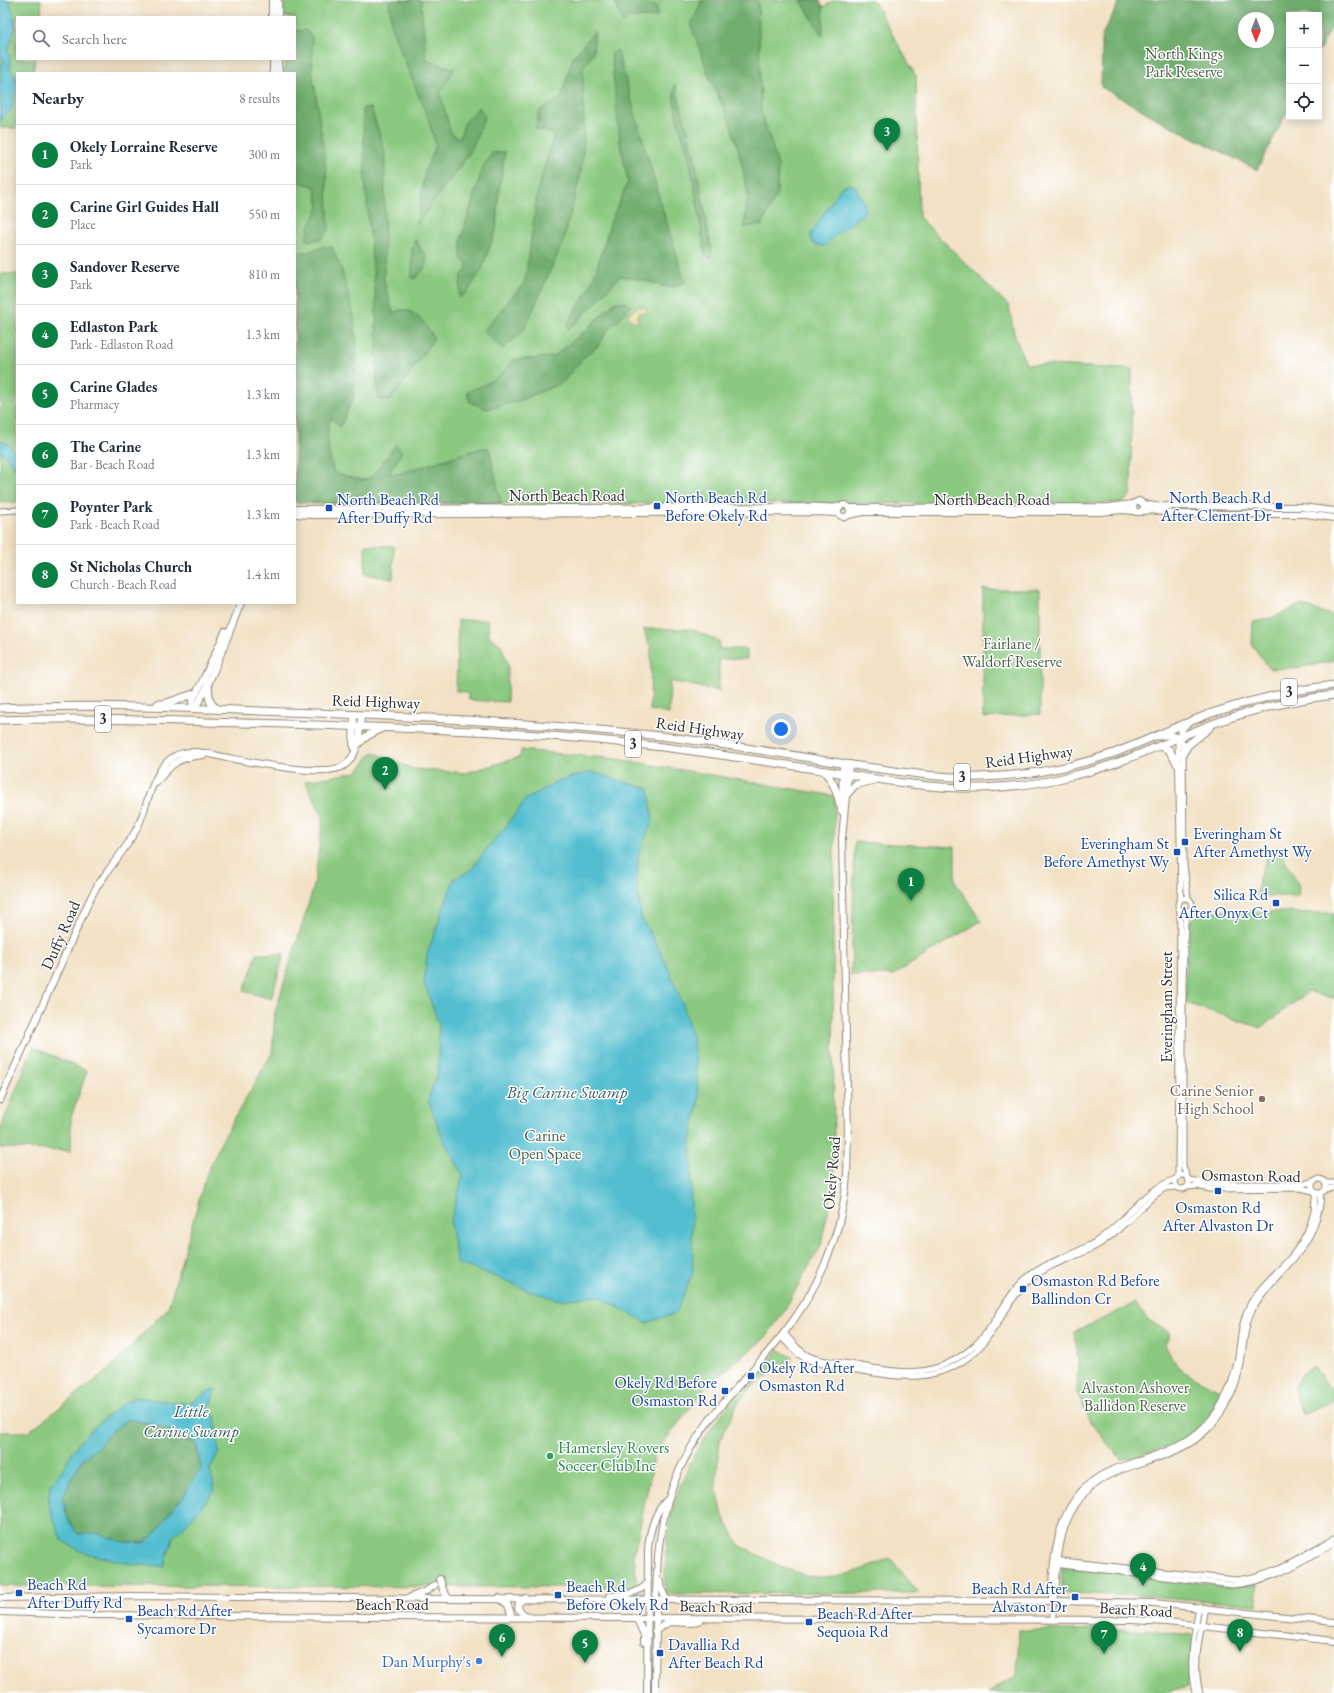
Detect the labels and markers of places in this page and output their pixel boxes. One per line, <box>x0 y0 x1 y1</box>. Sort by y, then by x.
pin: 3 <box>874 118 900 151</box>
place label: North Beach Rd Before Okely Rd <box>665 487 768 526</box>
place label: North Beach Rd After Clement Dr <box>1160 487 1272 526</box>
place label: North Beach Rd After Duffy Rd <box>336 489 440 528</box>
marker: North Beach Rd Before Okely Rd <box>652 501 662 511</box>
marker: North Beach Rd After Clement Dr <box>1274 501 1284 511</box>
marker: North Beach Rd After Duffy Rd <box>324 503 334 513</box>
pin: 2 <box>372 757 398 790</box>
place label: Everingham St After Amethyst Wy <box>1192 823 1313 862</box>
place label: Everingham St Before Amethyst Wy <box>1043 833 1170 872</box>
marker: Everingham St After Amethyst Wy <box>1180 837 1190 847</box>
marker: Everingham St Before Amethyst Wy <box>1172 847 1182 857</box>
pin: 1 <box>898 868 924 901</box>
place label: Silica Rd After Onyx Ct <box>1178 884 1269 923</box>
marker: Silica Rd After Onyx Ct <box>1271 898 1281 908</box>
place label: Carine Senior High School <box>1170 1080 1255 1119</box>
marker: Carine Senior High School <box>1257 1094 1267 1104</box>
marker: Osmaston Rd After Alvaston Dr <box>1213 1186 1223 1196</box>
place label: Osmaston Rd After Alvaston Dr <box>1161 1197 1274 1236</box>
place label: Osmaston Rd Before Ballindon Cr <box>1031 1270 1160 1309</box>
marker: Osmaston Rd Before Ballindon Cr <box>1018 1284 1028 1294</box>
place label: Okely Rd After Osmaston Rd <box>759 1357 855 1396</box>
marker: Okely Rd After Osmaston Rd <box>746 1371 756 1381</box>
place label: Okely Rd Before Osmaston Rd <box>614 1372 718 1411</box>
marker: Okely Rd Before Osmaston Rd <box>720 1386 730 1396</box>
place label: Hamersley Rovers Soccer Club Inc <box>558 1437 669 1476</box>
marker: Hamersley Rovers Soccer Club Inc <box>545 1451 555 1461</box>
pin: 4 <box>1130 1553 1156 1586</box>
place label: Beach Rd After Duffy Rd <box>26 1574 123 1613</box>
place label: Beach Rd Before Okely Rd <box>566 1576 669 1615</box>
place label: Beach Rd After Alvaston Dr <box>972 1578 1068 1617</box>
marker: Beach Rd After Duffy Rd <box>14 1588 24 1598</box>
marker: Beach Rd Before Okely Rd <box>553 1590 563 1600</box>
marker: Beach Rd After Alvaston Dr <box>1070 1592 1080 1602</box>
place label: Beach Rd After Sycamore Dr <box>137 1600 233 1639</box>
place label: Beach Rd After Sequoia Rd <box>817 1603 913 1642</box>
marker: Beach Rd After Sycamore Dr <box>124 1614 134 1624</box>
marker: Beach Rd After Sequoia Rd <box>804 1617 814 1627</box>
pin: 8 <box>1227 1619 1253 1652</box>
pin: 7 <box>1091 1621 1117 1654</box>
pin: 6 <box>489 1624 515 1657</box>
pin: 5 <box>572 1630 598 1663</box>
place label: Davallia Rd After Beach Rd <box>667 1634 764 1673</box>
marker: Davallia Rd After Beach Rd <box>655 1648 665 1658</box>
place label: Dan Murphy's <box>382 1651 471 1672</box>
marker: Dan Murphy's <box>474 1656 484 1666</box>

